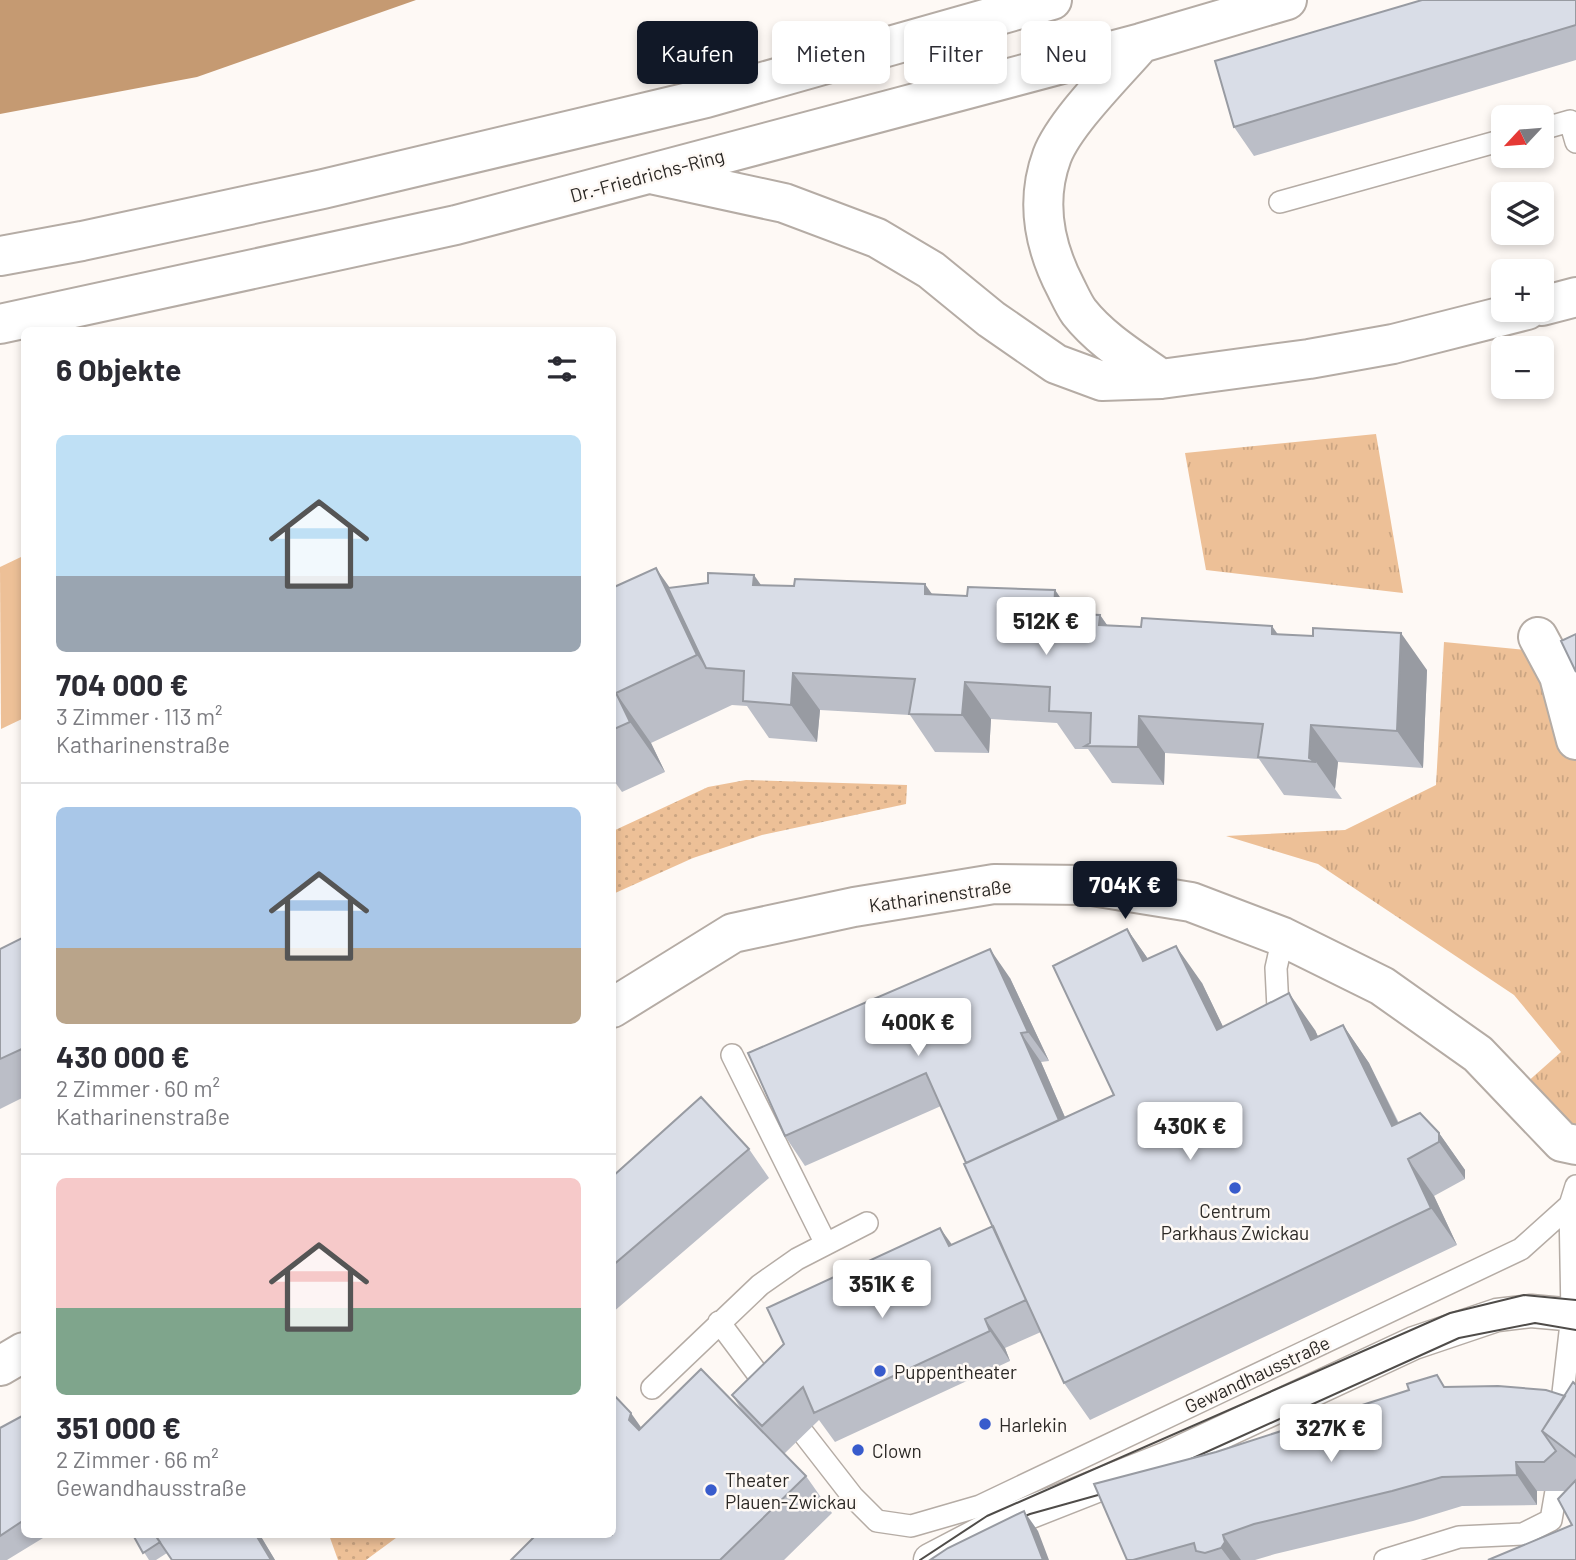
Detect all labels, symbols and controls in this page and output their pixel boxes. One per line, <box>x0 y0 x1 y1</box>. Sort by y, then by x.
chip: Kaufen <box>637 21 758 84</box>
chip: Mieten <box>772 21 890 84</box>
chip: Filter <box>904 21 1007 84</box>
chip: Neu <box>1021 21 1111 84</box>
north arrow <box>1491 105 1554 168</box>
map controls <box>1491 105 1554 399</box>
street label: Dr.-Friedrichs-Ring <box>567 143 727 207</box>
button: layers <box>1491 182 1554 245</box>
button: + <box>1491 259 1554 322</box>
button: − <box>1491 336 1554 399</box>
icon: filters <box>543 350 581 388</box>
text: 6 Objekte <box>56 351 181 387</box>
icon: home <box>256 481 382 607</box>
pin: 512K € <box>989 598 1103 657</box>
text: 512K € <box>1013 606 1079 634</box>
text: 704 000 € <box>56 666 188 702</box>
text: 3 Zimmer · 113 m² <box>56 702 223 730</box>
text: Katharinenstraße <box>56 730 230 758</box>
icon: home <box>256 853 382 979</box>
pin: 704K € <box>1068 862 1182 921</box>
text: 704K € <box>1089 870 1161 898</box>
street label: Katharinenstraße <box>867 874 1013 916</box>
pin: 400K € <box>861 998 975 1058</box>
text: 400K € <box>881 1007 955 1035</box>
text: 430 000 € <box>56 1038 190 1074</box>
text: 2 Zimmer · 60 m² <box>56 1074 220 1102</box>
text: Katharinenstraße <box>56 1102 230 1130</box>
pin: 430K € <box>1133 1102 1247 1162</box>
text: 430K € <box>1153 1111 1227 1139</box>
marker: Centrum Parkhaus Zwickau <box>1227 1180 1243 1196</box>
place label: Centrum Parkhaus Zwickau <box>1161 1199 1309 1244</box>
icon: home <box>256 1224 382 1350</box>
pin: 351K € <box>825 1260 939 1320</box>
text: 351K € <box>849 1269 915 1297</box>
street label: Gewandhausstraße <box>1181 1330 1333 1418</box>
place label: Puppentheater <box>894 1360 1017 1383</box>
marker: Puppentheater <box>872 1363 888 1379</box>
pin: 327K € <box>1274 1404 1388 1464</box>
text: 351 000 € <box>56 1409 181 1445</box>
place label: Harlekin <box>999 1413 1067 1436</box>
text: 327K € <box>1296 1413 1366 1441</box>
marker: Harlekin <box>977 1416 993 1432</box>
place label: Clown <box>872 1439 922 1462</box>
marker: Clown <box>850 1442 866 1458</box>
text: 2 Zimmer · 66 m² <box>56 1445 219 1473</box>
place label: Theater Plauen-Zwickau <box>725 1468 856 1513</box>
text: Gewandhausstraße <box>56 1473 247 1501</box>
marker: Theater Plauen-Zwickau <box>703 1482 719 1498</box>

